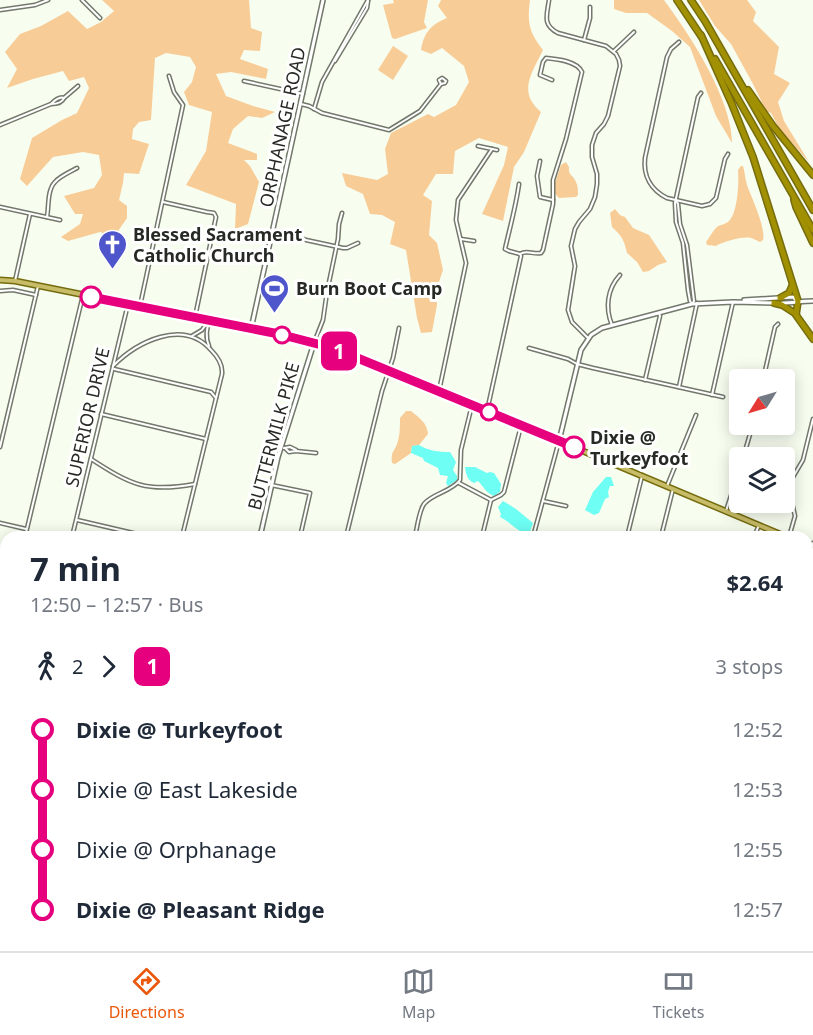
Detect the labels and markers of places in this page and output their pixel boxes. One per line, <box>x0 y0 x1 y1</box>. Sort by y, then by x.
place label: Blessed Sacrament Catholic Church <box>133 222 302 267</box>
church icon: Blessed Sacrament Catholic Church <box>96 228 128 270</box>
sports icon: Burn Boot Camp <box>259 272 291 314</box>
place label: Burn Boot Camp <box>296 276 442 300</box>
unlabelled marker <box>80 286 102 308</box>
unlabelled marker <box>273 326 291 344</box>
unlabelled marker <box>480 403 498 421</box>
place label: Dixie @ Turkeyfoot <box>590 425 689 470</box>
marker: Dixie @ Turkeyfoot <box>563 436 585 458</box>

